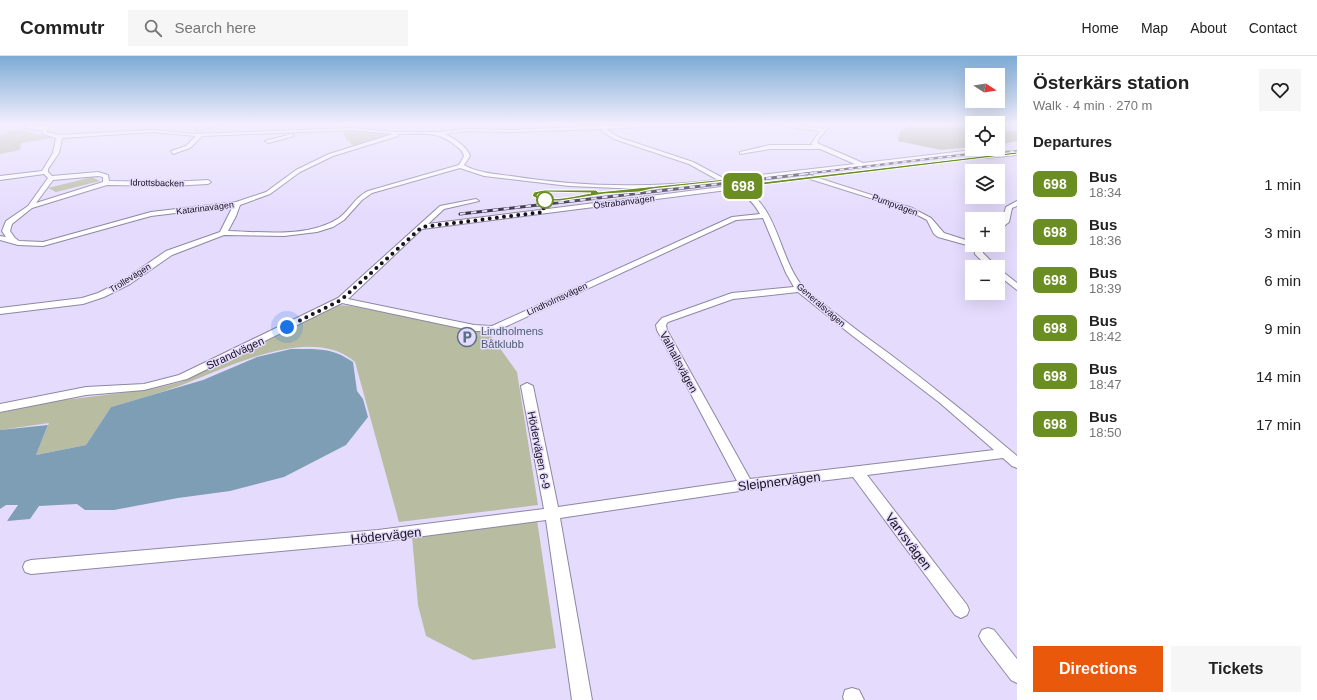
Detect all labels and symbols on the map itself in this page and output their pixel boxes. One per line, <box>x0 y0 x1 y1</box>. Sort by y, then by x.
north arrow <box>965 68 1005 108</box>
line badge: 698 <box>720 173 766 199</box>
street label: Idrottsbacken <box>130 178 184 188</box>
unlabelled marker <box>536 191 554 209</box>
street label: Pumpvägen <box>871 192 919 218</box>
street label: Östrabanvägen <box>593 193 655 211</box>
street label: Katarinavägen <box>176 200 234 216</box>
street label: Trollevägen <box>108 261 152 295</box>
street label: Lindholmsvägen <box>525 281 589 317</box>
street label: Generalsvägen <box>795 281 847 329</box>
your location <box>277 317 297 337</box>
place label: Lindholmens Båtklubb <box>481 325 544 350</box>
parking icon: Lindholmens Båtklubb <box>456 326 478 348</box>
street label: Valhallsvägen <box>658 329 700 395</box>
street label: Strandvägen <box>204 334 266 372</box>
street label: Hödervägen 6-9 <box>526 410 552 490</box>
street label: Sleipnervägen <box>737 469 821 494</box>
street label: Varvsvägen <box>882 510 935 573</box>
street label: Hödervägen <box>350 524 422 547</box>

